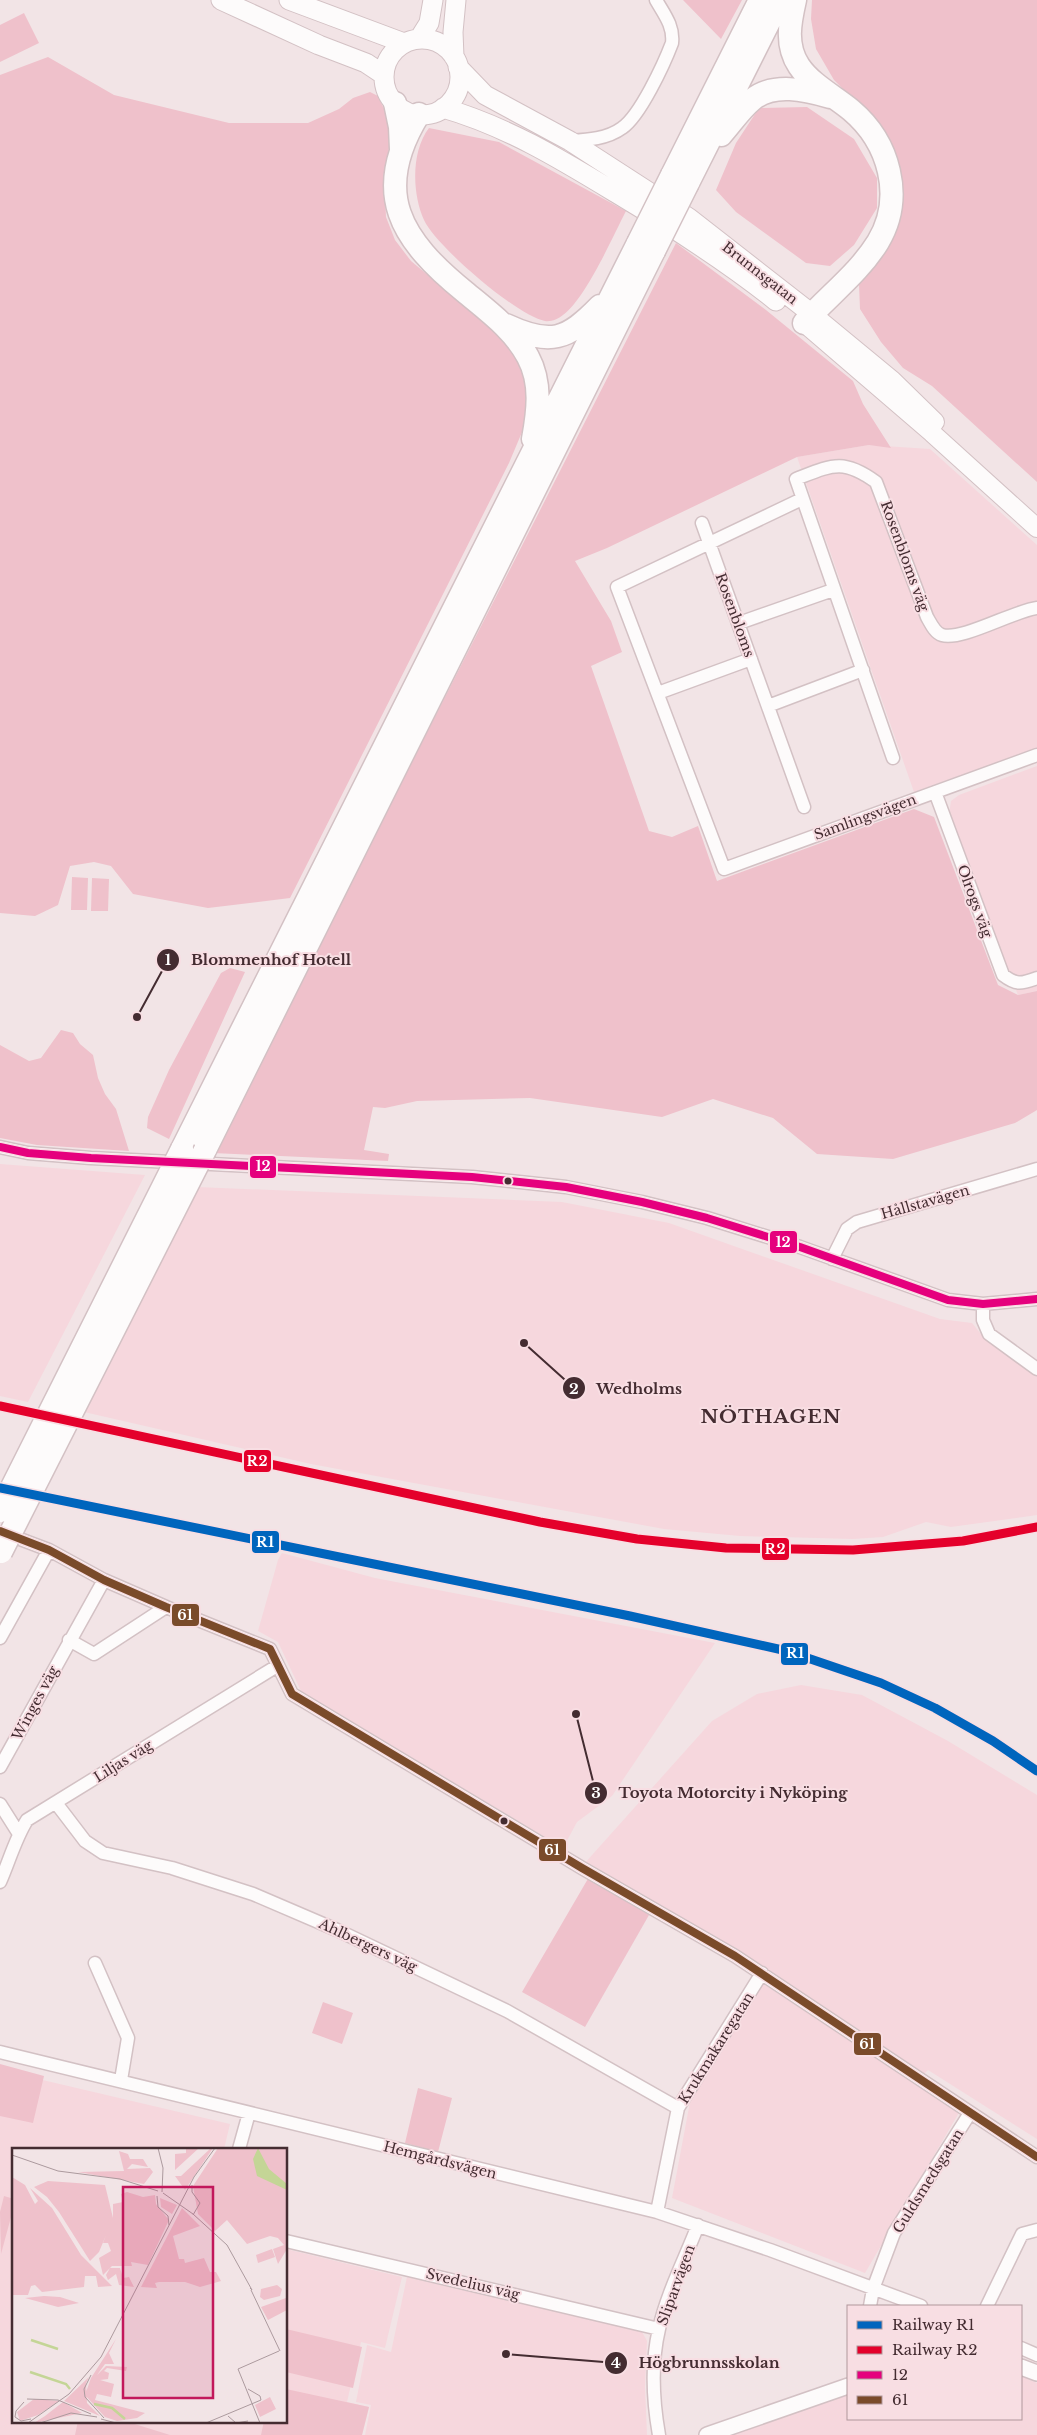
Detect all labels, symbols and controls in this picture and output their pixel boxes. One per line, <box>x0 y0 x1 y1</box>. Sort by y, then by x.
street label: Brunnsgatan <box>718 238 802 308</box>
street label: Rosenbloms väg <box>877 498 934 614</box>
street label: Rosenbloms <box>711 570 759 660</box>
street label: Samlingsvägen <box>811 790 919 844</box>
street label: Olrogs väg <box>954 862 997 940</box>
callout: Blommenhof Hotell <box>156 945 361 975</box>
text: 1 <box>165 950 172 969</box>
text: Blommenhof Hotell <box>191 950 352 969</box>
line badge: 12 <box>249 1155 277 1179</box>
text: 12 <box>255 1157 271 1175</box>
unlabelled marker <box>503 1176 513 1186</box>
street label: Hållstavägen <box>879 1181 972 1223</box>
line badge: 12 <box>769 1230 798 1254</box>
text: 12 <box>775 1233 791 1251</box>
callout: Wedholms <box>561 1373 692 1403</box>
text: 2 <box>569 1379 579 1398</box>
text: Wedholms <box>595 1379 682 1398</box>
district label: NÖTHAGEN <box>700 1405 842 1428</box>
line badge: R2 <box>243 1449 272 1473</box>
text: R2 <box>246 1452 268 1470</box>
line badge: R1 <box>251 1530 280 1554</box>
text: R1 <box>256 1533 274 1551</box>
line badge: R2 <box>761 1537 790 1561</box>
text: R2 <box>764 1540 786 1558</box>
line badge: 61 <box>171 1603 200 1627</box>
text: 61 <box>177 1606 193 1624</box>
line badge: R1 <box>780 1642 809 1666</box>
text: R1 <box>786 1644 804 1662</box>
street label: Winges väg <box>7 1662 62 1744</box>
street label: Liljas väg <box>90 1736 156 1786</box>
callout: Toyota Motorcity i Nyköping <box>583 1778 858 1808</box>
text: 3 <box>591 1783 601 1802</box>
text: Toyota Motorcity i Nyköping <box>619 1783 848 1802</box>
unlabelled marker <box>499 1816 509 1826</box>
line badge: 61 <box>538 1838 567 1862</box>
text: 61 <box>544 1841 560 1859</box>
street label: Ahlbergers väg <box>315 1914 421 1976</box>
street label: Krukmakaregatan <box>674 1989 758 2107</box>
line badge: 61 <box>853 2032 882 2056</box>
text: 61 <box>859 2035 875 2053</box>
street label: Guldsmedsgatan <box>889 2125 968 2236</box>
street label: Hemgårdsvägen <box>381 2137 499 2183</box>
inset map <box>12 2148 288 2422</box>
street label: Sliparvägen <box>653 2242 699 2328</box>
street label: Svedelius väg <box>424 2264 522 2304</box>
legend <box>847 2305 1022 2420</box>
text: Railway R1 <box>892 2315 975 2334</box>
text: Railway R2 <box>892 2340 977 2359</box>
callout: Högbrunnsskolan <box>604 2348 790 2378</box>
text: 4 <box>611 2353 621 2372</box>
text: Högbrunnsskolan <box>638 2353 780 2372</box>
text: 12 <box>892 2365 908 2384</box>
text: 61 <box>892 2390 908 2409</box>

